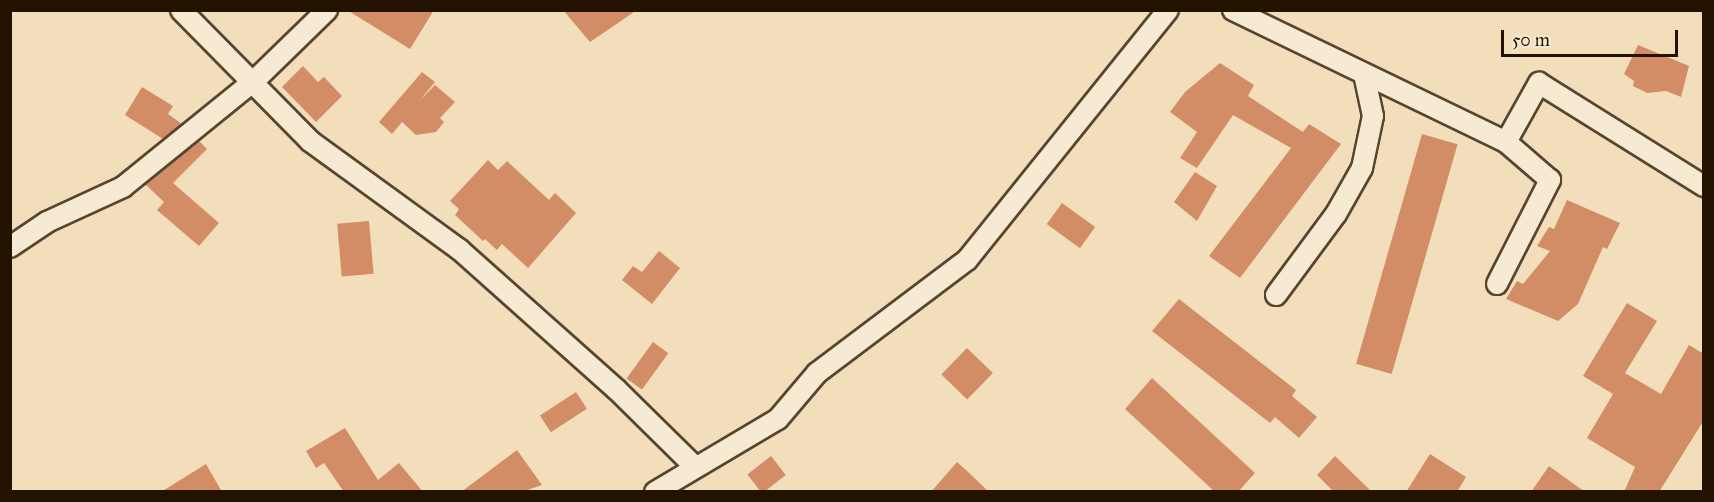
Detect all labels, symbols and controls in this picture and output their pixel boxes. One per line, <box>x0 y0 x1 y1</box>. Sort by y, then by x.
scale bar <box>1504 18 1681 56</box>
text: 50 m <box>1512 29 1550 51</box>

